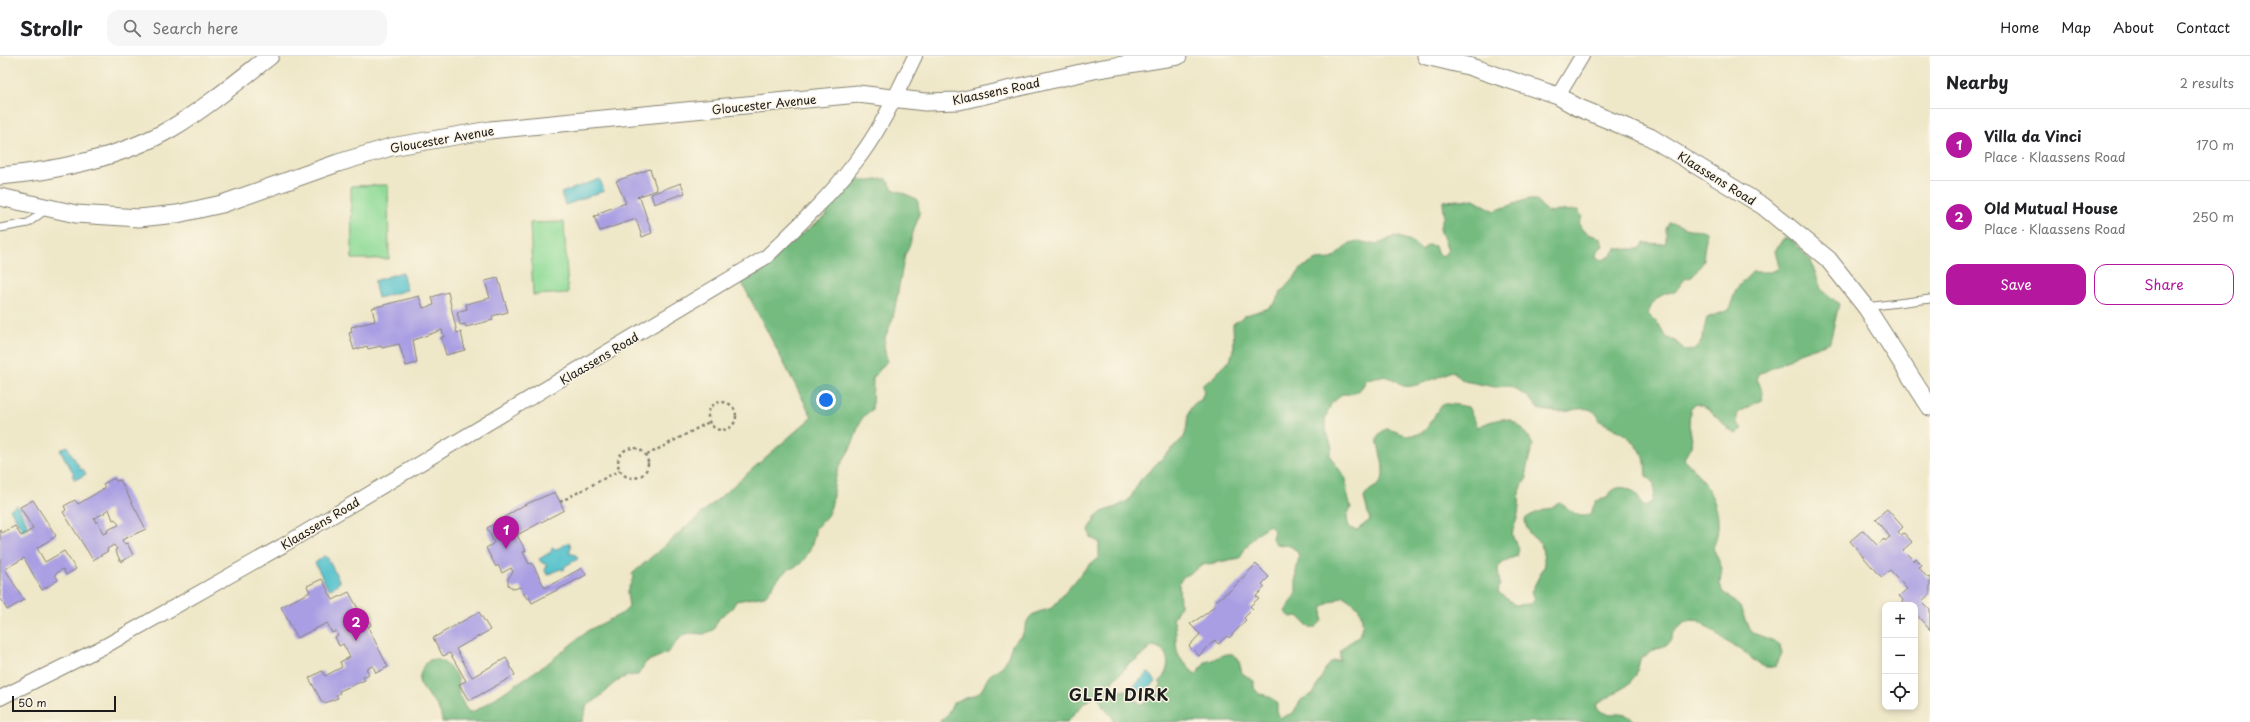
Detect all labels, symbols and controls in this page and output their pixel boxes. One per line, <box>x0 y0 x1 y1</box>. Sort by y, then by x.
search box <box>107 10 387 46</box>
text: Strollr <box>20 14 83 42</box>
text: Search here <box>153 16 238 39</box>
icon: search <box>121 17 143 39</box>
text: Home <box>2000 17 2039 38</box>
text: Map <box>2061 17 2091 38</box>
text: About <box>2113 17 2154 38</box>
text: Contact <box>2176 17 2230 38</box>
text: Nearby <box>1946 69 2008 95</box>
street label: Klaassens Road <box>950 73 1042 109</box>
text: 2 results <box>2180 73 2234 92</box>
street label: Gloucester Avenue <box>711 90 818 118</box>
street label: Gloucester Avenue <box>389 121 496 157</box>
text: Villa da Vinci <box>1984 124 2082 147</box>
text: 1 <box>1956 135 1962 154</box>
text: 170 m <box>2196 135 2234 154</box>
street label: Klaassens Road <box>1674 147 1760 209</box>
text: Place · Klaassens Road <box>1984 147 2126 166</box>
text: Old Mutual House <box>1984 196 2118 219</box>
text: 2 <box>1954 207 1964 226</box>
text: 250 m <box>2192 207 2234 226</box>
text: Place · Klaassens Road <box>1984 219 2126 238</box>
button: Save <box>1946 264 2086 305</box>
button: Share <box>2094 264 2234 305</box>
street label: Klaassens Road <box>556 327 642 389</box>
your location <box>816 390 836 410</box>
street label: Klaassens Road <box>277 492 363 554</box>
pin: 1 <box>493 516 519 549</box>
map controls <box>1882 602 1918 710</box>
button: + <box>1882 602 1918 638</box>
pin: 2 <box>343 608 369 641</box>
button: − <box>1882 638 1918 674</box>
button: locate <box>1882 674 1918 710</box>
district label: GLEN DIRK <box>1069 682 1169 706</box>
scale bar <box>12 694 116 713</box>
text: 50 m <box>18 694 47 711</box>

